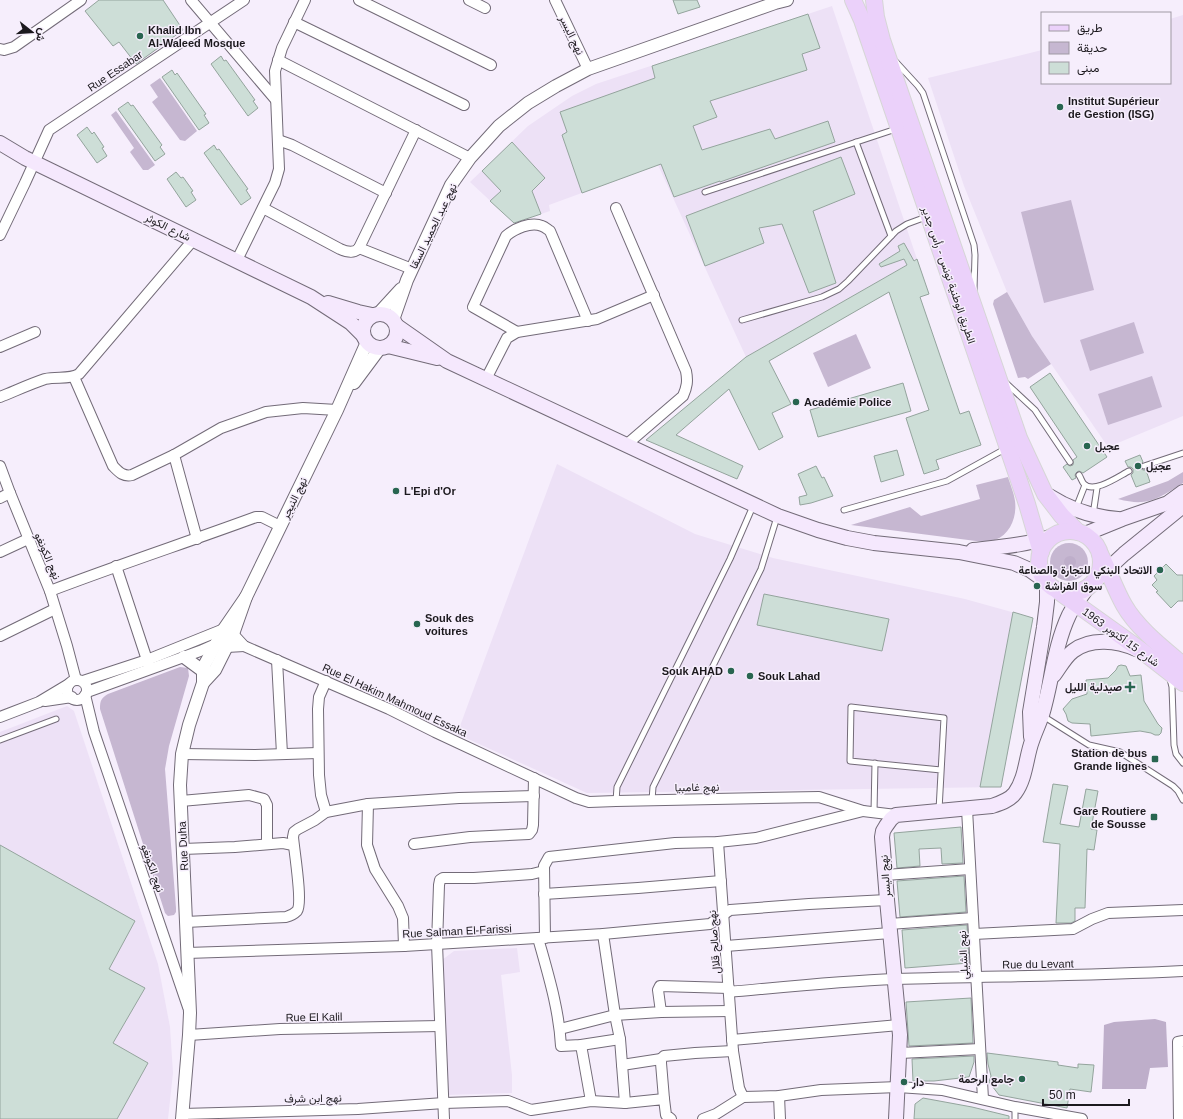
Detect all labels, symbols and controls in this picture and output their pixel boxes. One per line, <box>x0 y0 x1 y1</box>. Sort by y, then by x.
north arrow <box>12 12 52 52</box>
street label: نهج اليسر <box>555 12 587 58</box>
legend <box>1041 12 1171 84</box>
text: طريق <box>1077 21 1103 36</box>
place label: Khalid Ibn Al-Waleed Mosque <box>148 24 245 49</box>
text: ش <box>33 27 49 43</box>
marker: Khalid Ibn Al-Waleed Mosque <box>135 31 145 41</box>
text: حديقة <box>1077 41 1107 55</box>
street label: Rue Essabar <box>85 48 145 94</box>
text: مبنى <box>1077 61 1099 76</box>
place label: Institut Supérieur de Gestion (ISG) <box>1068 95 1160 120</box>
marker: Institut Supérieur de Gestion (ISG) <box>1055 102 1065 112</box>
street label: نهج عبد الحميد السقا <box>407 181 461 272</box>
street label: الطريق الوطنية تونس - رأس جدير <box>919 204 978 345</box>
street label: شارع الكوثر <box>142 210 193 245</box>
place label: Académie Police <box>804 396 891 408</box>
marker: Académie Police <box>791 397 801 407</box>
place label: عجبل <box>1095 440 1120 453</box>
marker: عجبل <box>1082 441 1092 451</box>
place label: عجيل <box>1146 460 1171 473</box>
marker: عجيل <box>1133 461 1143 471</box>
street label: نهج النيجر <box>278 475 311 522</box>
place label: L'Epi d'Or <box>404 485 456 497</box>
marker: L'Epi d'Or <box>391 486 401 496</box>
street label: نهج الكونغو <box>31 531 63 582</box>
place label: الاتحاد البنكي للتجارة والصناعة <box>1019 564 1152 579</box>
marker: الاتحاد البنكي للتجارة والصناعة <box>1155 565 1165 575</box>
place label: سوق الفراشة <box>1045 580 1103 593</box>
marker: سوق الفراشة <box>1032 581 1042 591</box>
street label: شارع 15 أكتوبر 1963 <box>1079 605 1162 671</box>
place label: Souk des voitures <box>425 612 474 637</box>
marker: Souk des voitures <box>412 619 422 629</box>
street label: Rue El Hakim Mahmoud Essaka <box>321 661 470 739</box>
place label: Souk AHAD <box>662 665 723 677</box>
marker: Souk AHAD <box>726 666 736 676</box>
place label: Souk Lahad <box>758 670 820 682</box>
marker: Souk Lahad <box>745 671 755 681</box>
place label: صيدلية الليل <box>1065 681 1122 694</box>
marker: صيدلية الليل <box>1125 682 1135 692</box>
place label: Station de bus Grande lignes <box>1071 747 1147 772</box>
marker: Station de bus Grande lignes <box>1150 754 1160 764</box>
street label: نهج غامبيا <box>675 781 719 795</box>
place label: Gare Routiere de Sousse <box>1073 805 1146 830</box>
marker: Gare Routiere de Sousse <box>1149 812 1159 822</box>
street label: Rue Duha <box>176 820 190 871</box>
street label: نهج الكونغو <box>137 843 167 894</box>
street label: نهج اليسر <box>878 854 895 899</box>
street label: نهج صالح قلال <box>706 910 724 974</box>
street label: Rue Salman El-Farissi <box>402 922 512 940</box>
street label: نهج الشيلي <box>956 930 974 980</box>
street label: Rue du Levant <box>1002 957 1074 971</box>
street label: Rue El Kalil <box>285 1011 343 1023</box>
place label: جامع الرحمة <box>958 1073 1015 1087</box>
marker: جامع الرحمة <box>1017 1074 1027 1084</box>
place label: دار <box>911 1076 925 1089</box>
marker: دار <box>899 1077 909 1087</box>
scale bar <box>1043 1081 1129 1107</box>
text: 50 m <box>1049 1088 1076 1102</box>
street label: نهج ابن شرف <box>284 1091 342 1107</box>

